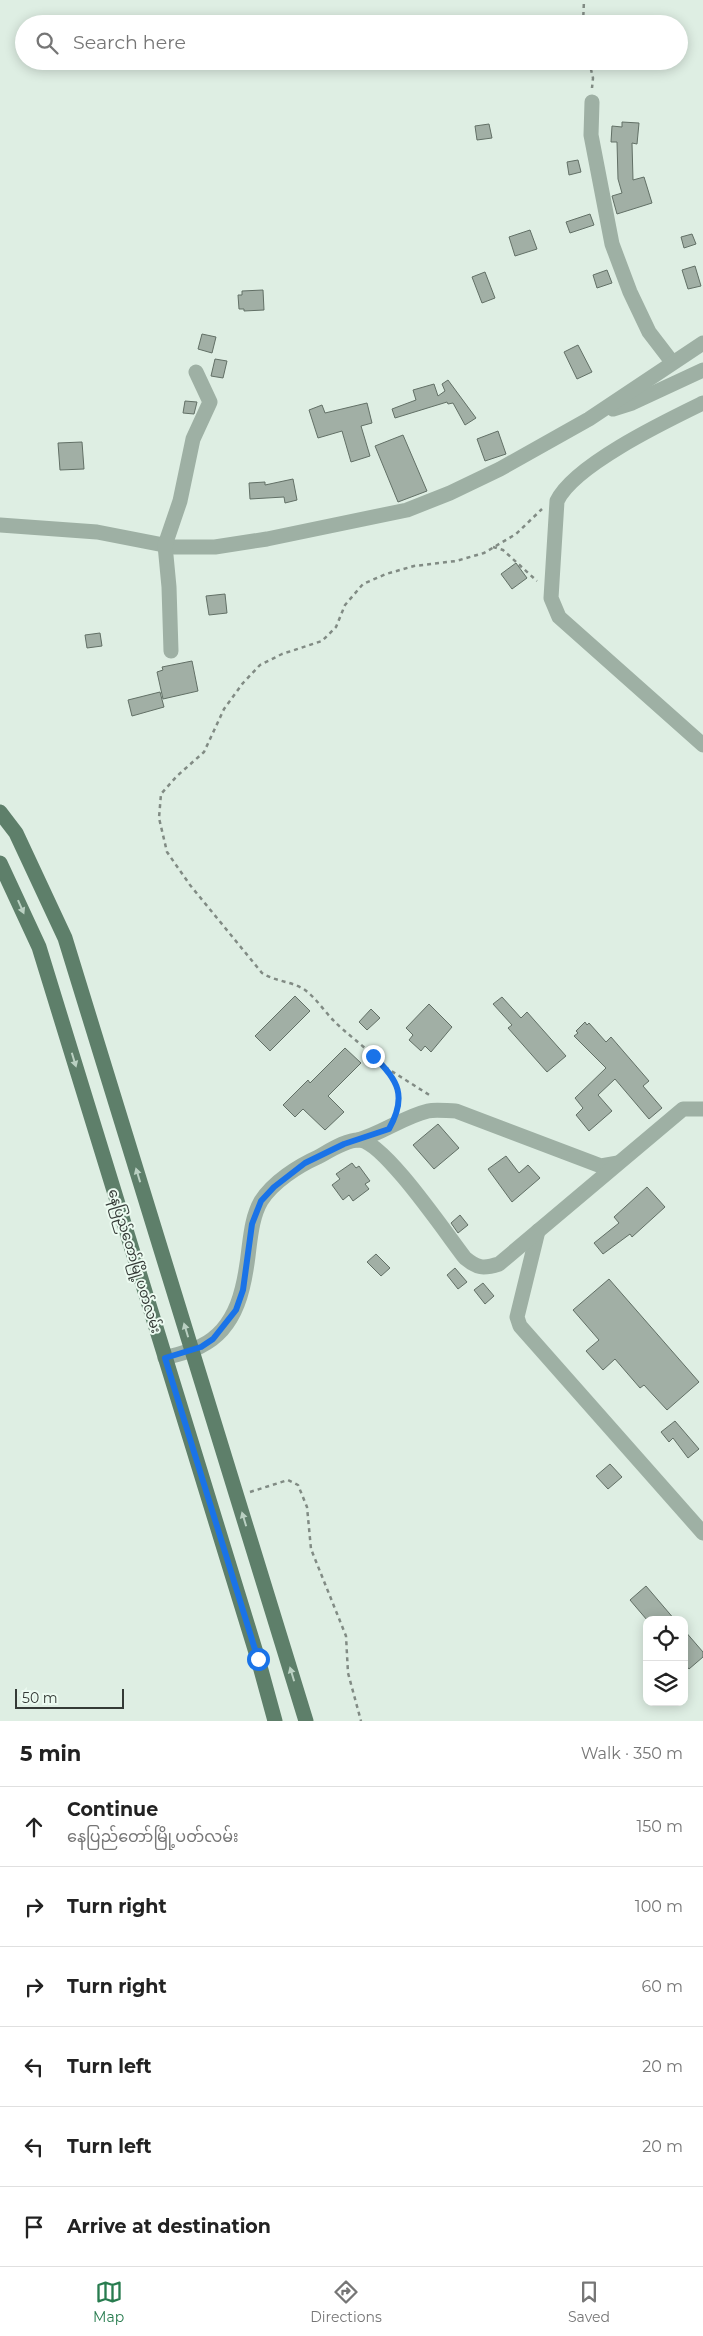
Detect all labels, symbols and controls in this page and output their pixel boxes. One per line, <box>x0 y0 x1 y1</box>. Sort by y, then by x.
search box <box>15 15 688 70</box>
icon: search <box>33 29 61 57</box>
text: Search here <box>73 31 186 54</box>
one-way arrow <box>17 900 25 914</box>
route end <box>362 1045 385 1068</box>
one-way arrow <box>70 1053 78 1068</box>
one-way arrow <box>133 1167 141 1182</box>
street label: နေပြည်တော်မြို့ပတ်လမ်း <box>102 1186 167 1336</box>
one-way arrow <box>181 1323 189 1338</box>
one-way arrow <box>239 1512 247 1527</box>
map controls <box>643 1616 688 1706</box>
button: locate <box>643 1616 688 1661</box>
route start <box>247 1648 270 1671</box>
button: layers <box>643 1661 688 1706</box>
one-way arrow <box>287 1667 295 1682</box>
scale bar <box>15 1686 124 1709</box>
text: 50 m <box>22 1689 58 1707</box>
text: 5 min <box>20 1741 81 1766</box>
text: Walk · 350 m <box>581 1744 683 1763</box>
text: Continue <box>67 1798 158 1821</box>
icon: ahead <box>20 1813 48 1841</box>
text: 150 m <box>636 1817 683 1836</box>
text: နေပြည်တော်မြို့ပတ်လမ်း <box>67 1827 239 1846</box>
icon: right <box>20 1893 48 1921</box>
text: Turn right <box>67 1895 167 1918</box>
text: 100 m <box>635 1897 683 1916</box>
icon: right <box>20 1973 48 2001</box>
text: Turn right <box>67 1975 167 1998</box>
text: 60 m <box>641 1977 683 1996</box>
icon: left <box>20 2053 48 2081</box>
text: Turn left <box>67 2055 152 2078</box>
text: 20 m <box>642 2057 683 2076</box>
icon: left <box>20 2133 48 2161</box>
text: Turn left <box>67 2135 152 2158</box>
text: 20 m <box>642 2137 683 2156</box>
icon: arrive <box>20 2213 48 2241</box>
text: Arrive at destination <box>67 2215 271 2238</box>
tab: Map <box>93 2278 124 2326</box>
tab: Directions <box>310 2278 382 2326</box>
tab: Saved <box>568 2278 610 2326</box>

